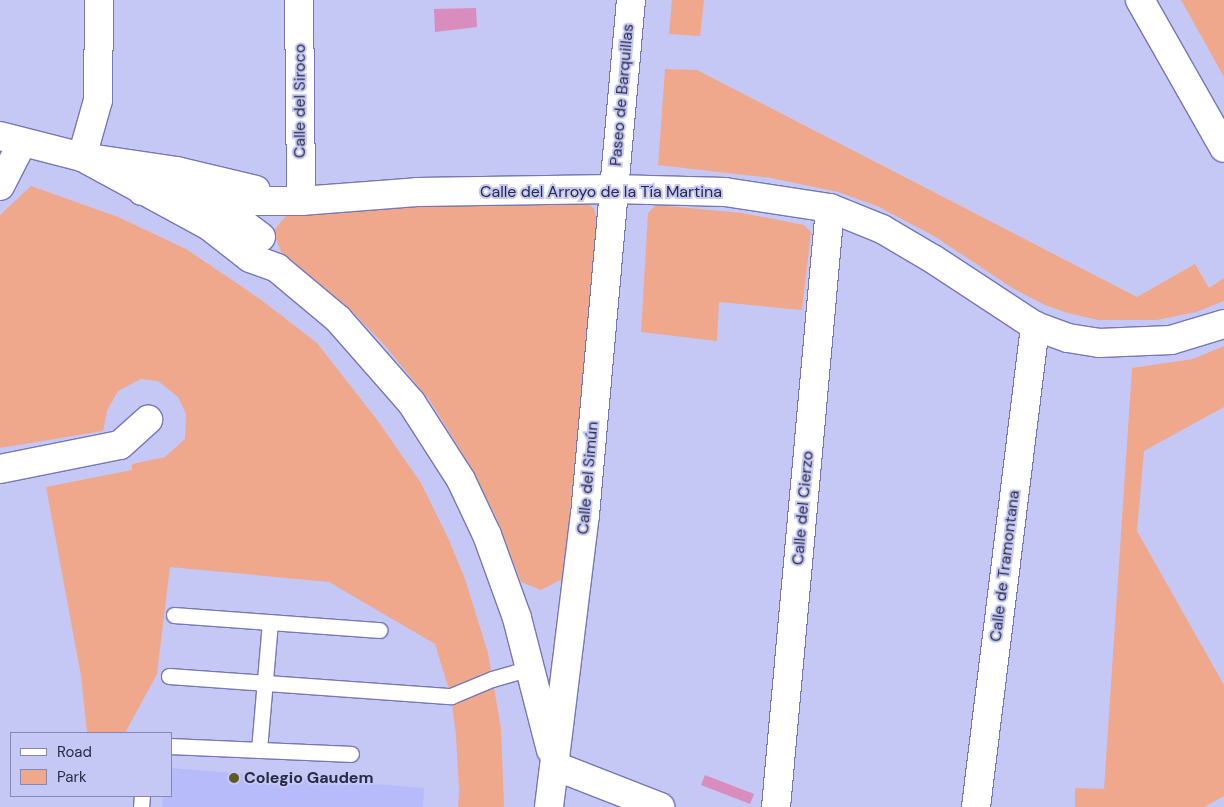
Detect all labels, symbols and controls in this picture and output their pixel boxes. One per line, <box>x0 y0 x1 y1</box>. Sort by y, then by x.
street label: Paseo de Barquillas <box>606 23 638 167</box>
street label: Calle del Siroco <box>290 44 310 158</box>
street label: Calle del Arroyo de la Tía Martina <box>480 182 722 202</box>
street label: Calle del Simún <box>573 421 603 535</box>
street label: Calle del Cierzo <box>788 450 818 566</box>
street label: Calle de Tramontana <box>986 489 1024 643</box>
legend <box>10 732 172 797</box>
text: Road <box>57 742 92 762</box>
text: Park <box>57 767 87 787</box>
place label: Colegio Gaudem <box>244 768 374 788</box>
marker: Colegio Gaudem <box>228 772 240 784</box>

